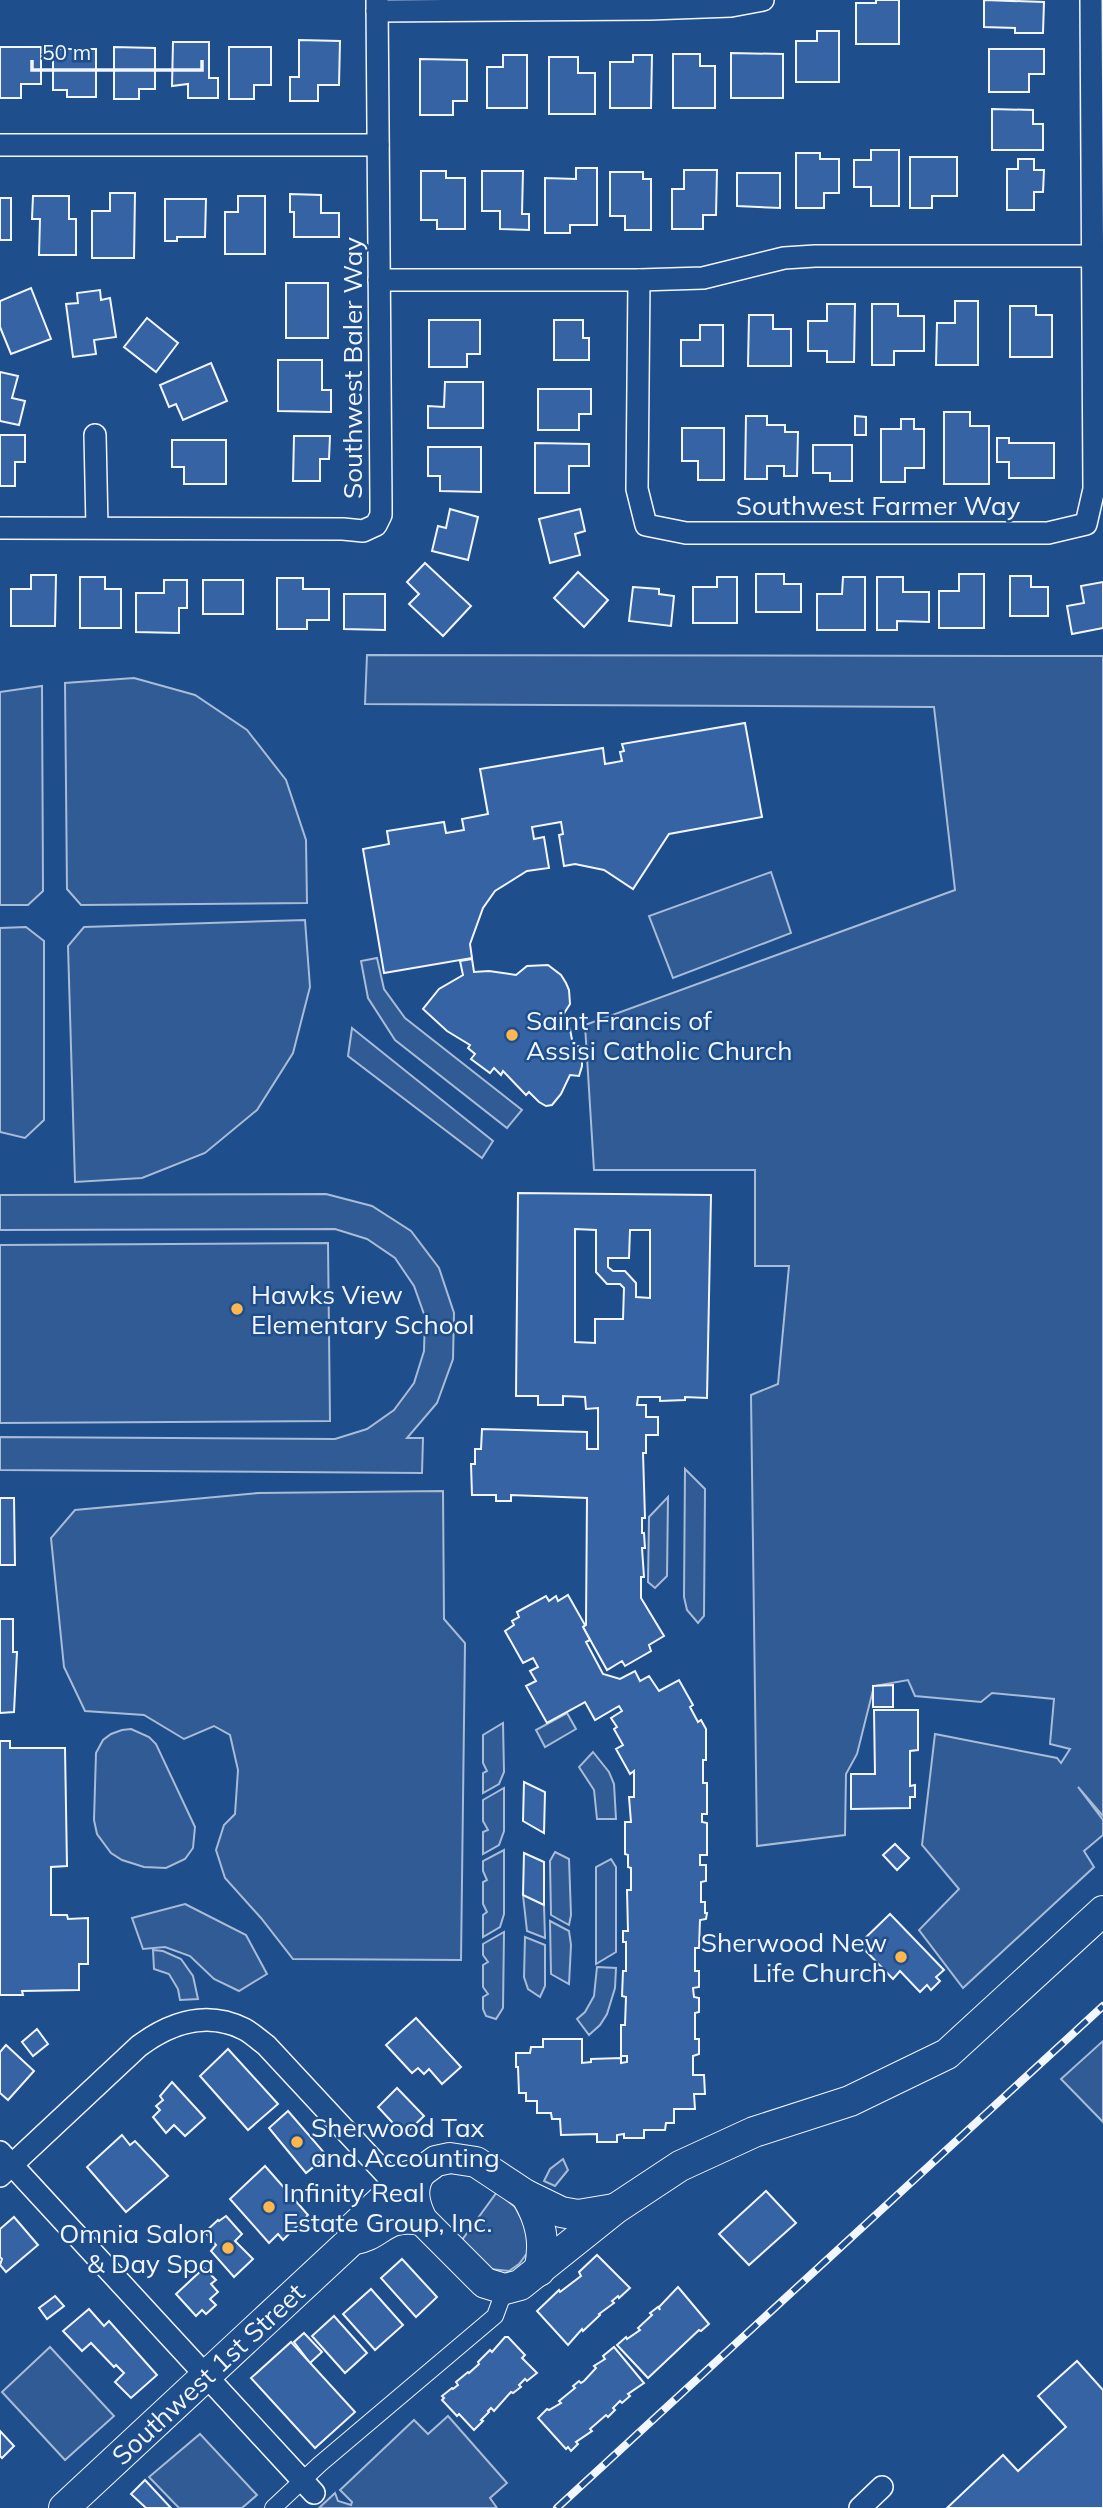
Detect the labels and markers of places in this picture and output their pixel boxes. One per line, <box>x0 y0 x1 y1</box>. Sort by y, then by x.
place label: Saint Francis of Assisi Catholic Church <box>526 1004 792 1067</box>
marker: Saint Francis of Assisi Catholic Church <box>504 1027 520 1043</box>
place label: Hawks View Elementary School <box>251 1278 475 1341</box>
marker: Hawks View Elementary School <box>229 1301 245 1317</box>
place label: Sherwood New Life Church <box>701 1926 887 1989</box>
marker: Sherwood New Life Church <box>893 1949 909 1965</box>
place label: Sherwood Tax and Accounting <box>311 2111 500 2174</box>
marker: Sherwood Tax and Accounting <box>289 2134 305 2150</box>
place label: Infinity Real Estate Group, Inc. <box>283 2176 492 2239</box>
marker: Infinity Real Estate Group, Inc. <box>261 2199 277 2215</box>
place label: Omnia Salon & Day Spa <box>59 2217 214 2280</box>
marker: Omnia Salon & Day Spa <box>220 2240 236 2256</box>

